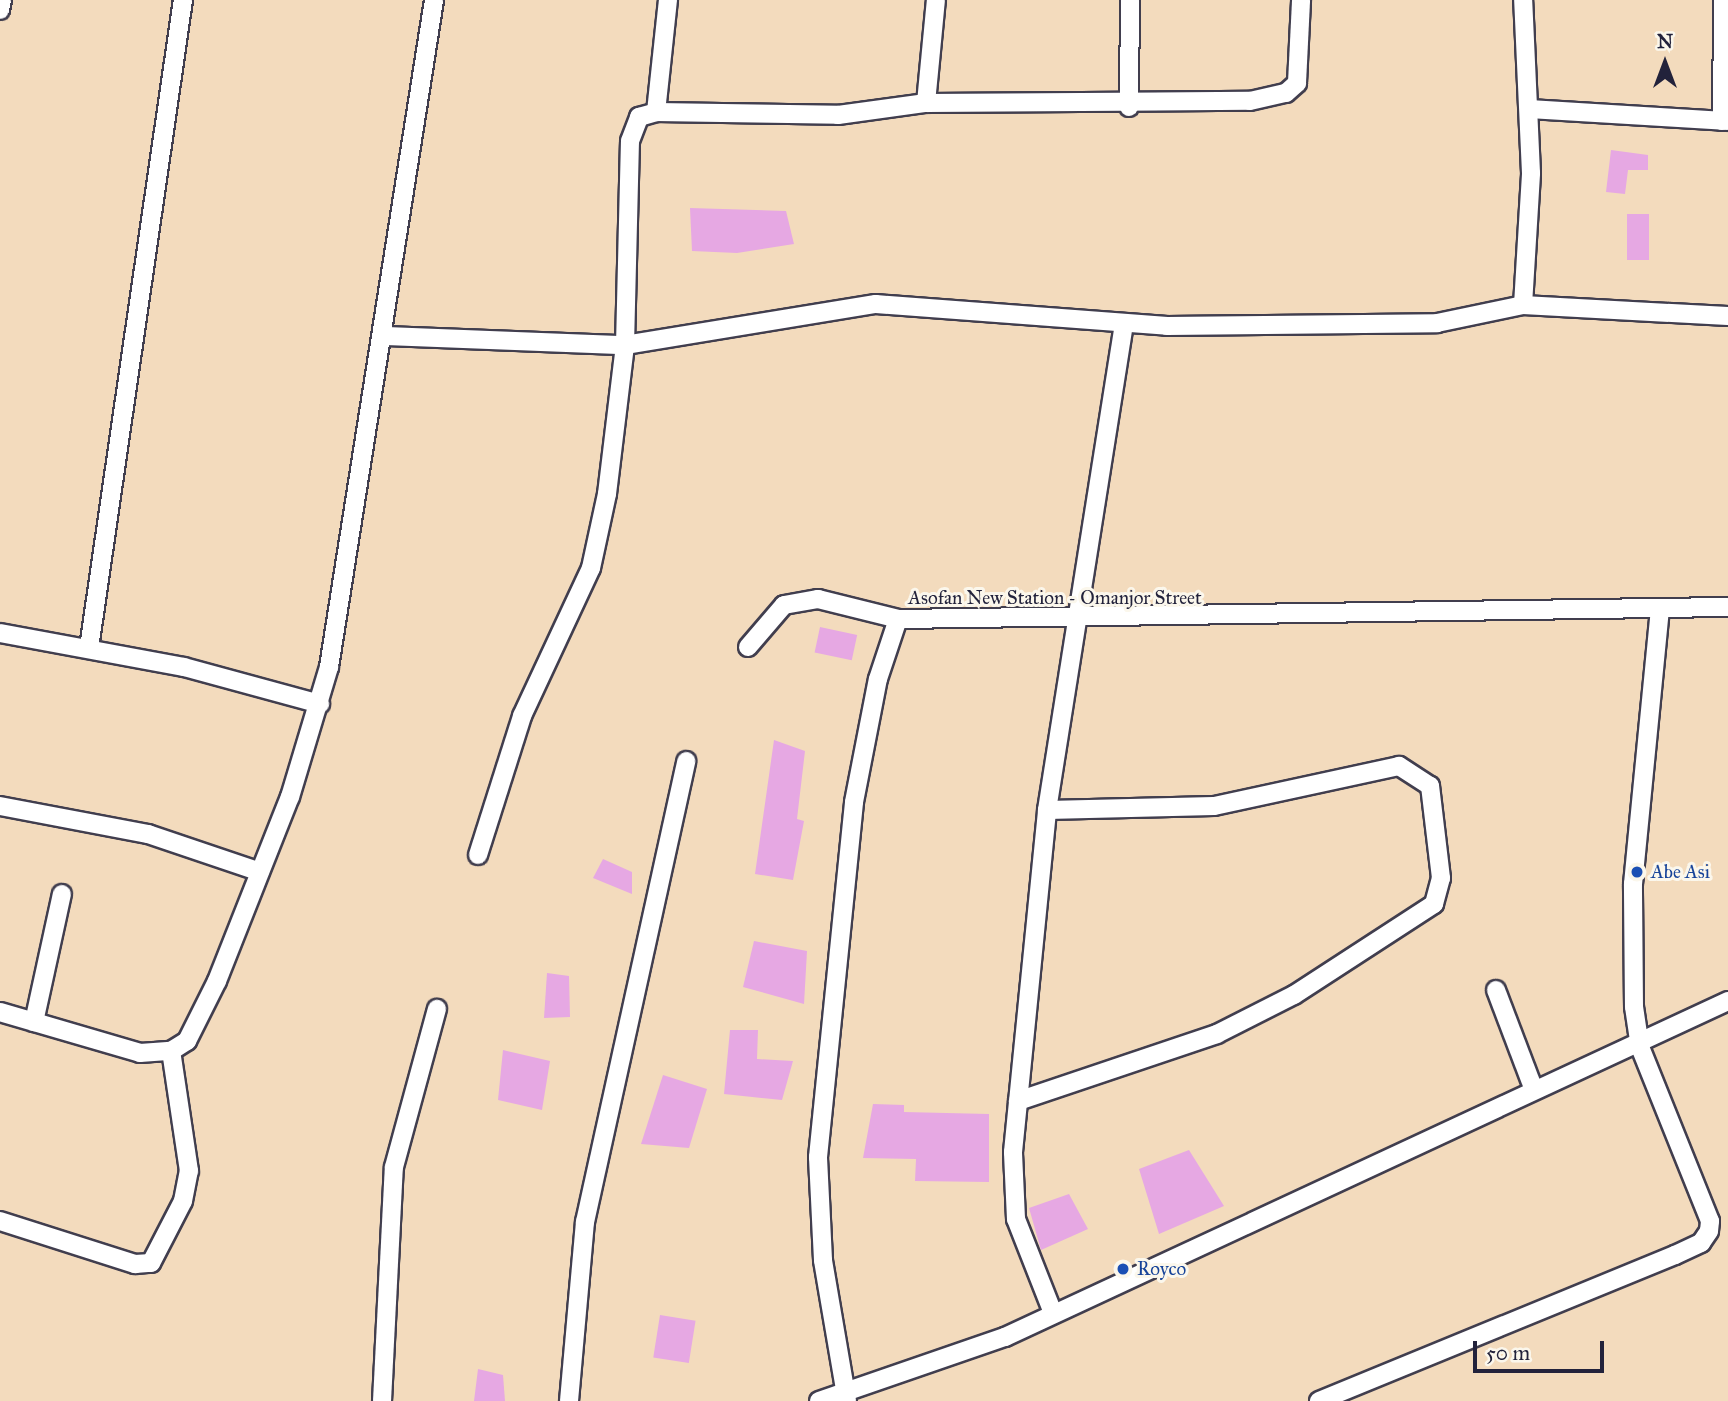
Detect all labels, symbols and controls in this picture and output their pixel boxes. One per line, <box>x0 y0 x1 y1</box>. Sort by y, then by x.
north arrow <box>1630 28 1700 98</box>
text: N <box>1657 30 1673 53</box>
street label: Asofan New Station - Omanjor Street <box>908 587 1202 609</box>
place label: Abe Asi <box>1651 861 1710 883</box>
marker: Abe Asi <box>1629 864 1645 880</box>
place label: Royco <box>1137 1258 1186 1280</box>
marker: Royco <box>1115 1261 1131 1277</box>
scale bar <box>1476 1328 1607 1372</box>
text: 50 m <box>1486 1340 1530 1366</box>

